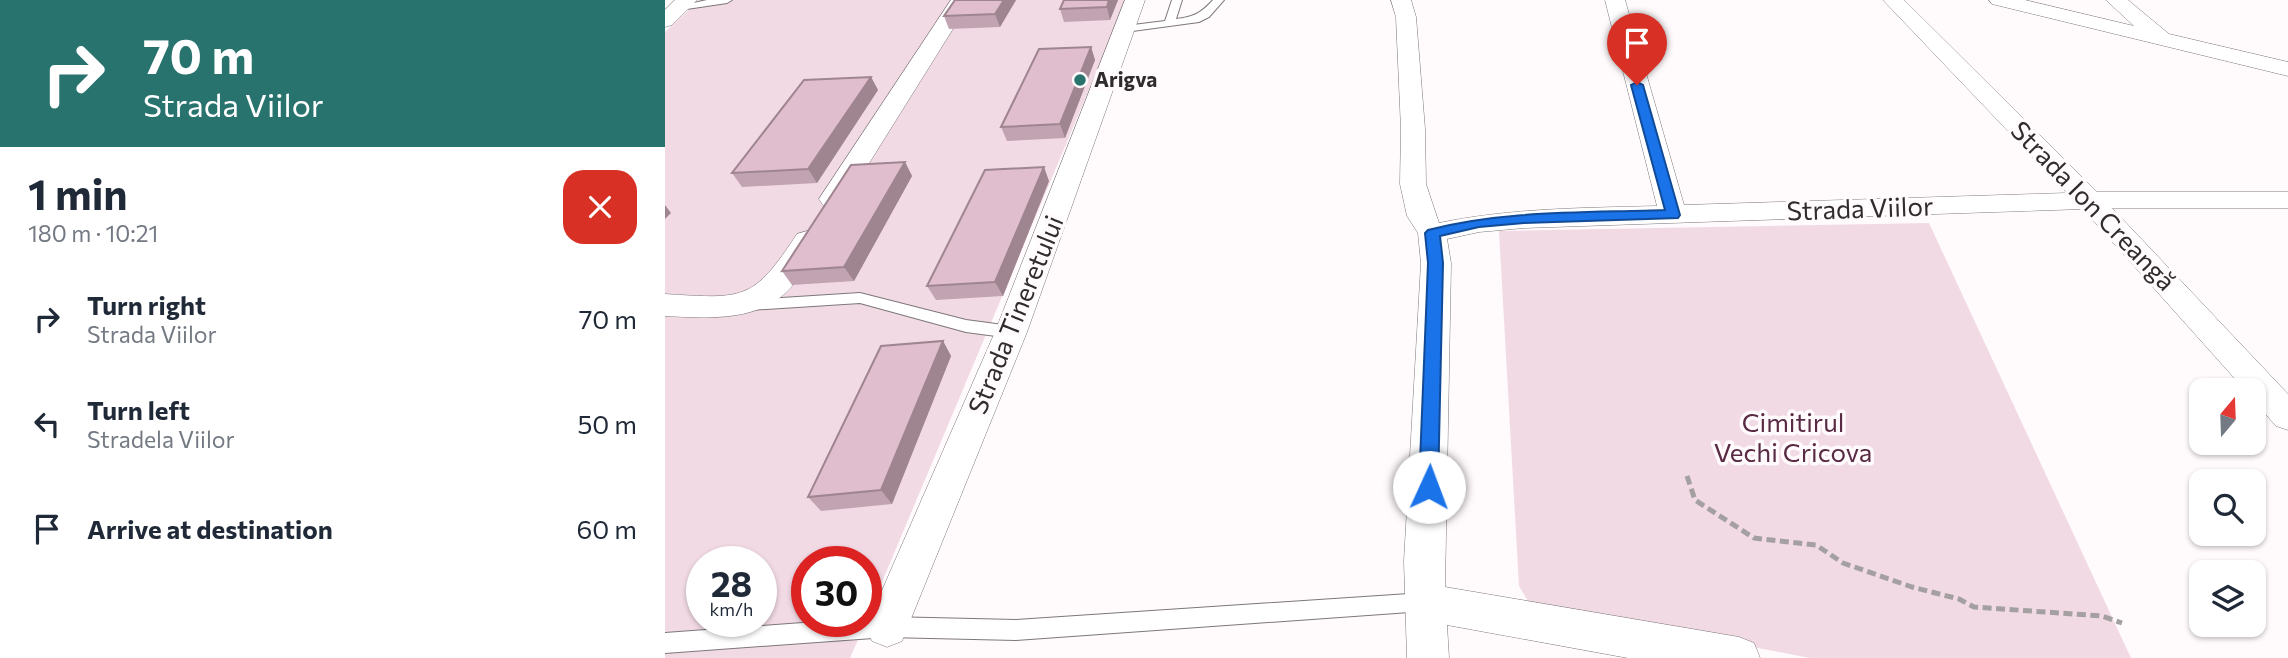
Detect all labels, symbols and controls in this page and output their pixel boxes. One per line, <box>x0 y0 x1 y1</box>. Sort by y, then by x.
pin <box>1607 13 1667 85</box>
text: 70 m <box>143 24 254 84</box>
icon: arrive <box>1618 24 1656 62</box>
icon: right <box>28 28 119 119</box>
place label: Arigva <box>1094 66 1157 91</box>
marker: Arigva <box>1072 72 1088 88</box>
text: Strada Viilor <box>143 84 324 124</box>
street label: Strada Ion Creangă <box>2005 114 2183 296</box>
text: 1 min <box>28 167 128 219</box>
button: close <box>563 170 637 244</box>
street label: Strada Viilor <box>1786 189 1934 226</box>
street label: Strada Tineretului <box>961 211 1069 418</box>
text: 180 m · 10:21 <box>28 219 158 247</box>
text: Turn right <box>87 289 206 320</box>
icon: right <box>28 300 66 338</box>
text: 70 m <box>579 303 637 334</box>
text: Strada Viilor <box>87 320 217 348</box>
north arrow <box>2189 378 2266 455</box>
map controls <box>2189 378 2266 637</box>
text: Turn left <box>87 394 190 425</box>
icon: left <box>28 405 66 443</box>
park label: Cimitirul Vechi Cricova <box>1714 406 1872 467</box>
text: 50 m <box>577 408 637 439</box>
text: Stradela Viilor <box>87 425 235 453</box>
position arrow <box>1392 450 1466 524</box>
button: search <box>2189 469 2266 546</box>
icon: arrive <box>28 510 66 548</box>
text: Arrive at destination <box>87 513 333 544</box>
text: 60 m <box>577 513 637 544</box>
speed limit sign: 30 <box>791 546 882 637</box>
button: layers <box>2189 560 2266 637</box>
text: 28 <box>711 561 752 604</box>
text: km/h <box>710 598 753 620</box>

